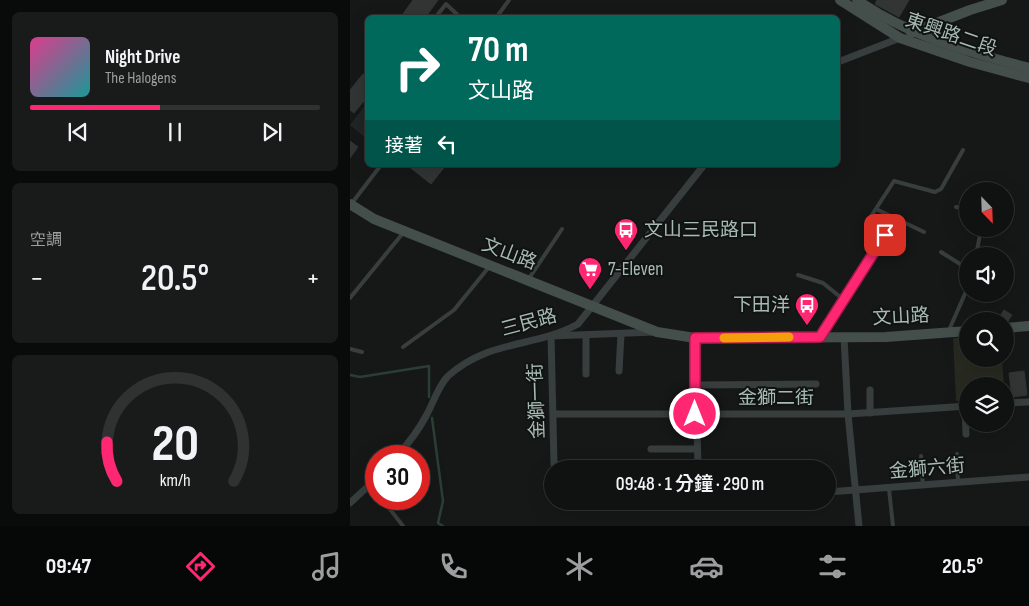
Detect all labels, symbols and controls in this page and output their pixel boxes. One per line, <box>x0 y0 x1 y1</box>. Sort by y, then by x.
street label: 東興路二段 <box>902 9 1000 61</box>
text: 70 m <box>468 29 528 72</box>
icon: right <box>385 35 450 100</box>
text: Night Drive <box>105 46 180 69</box>
text: The Halogens <box>105 69 176 88</box>
text: 文山路 <box>468 78 534 105</box>
icon: previous <box>64 118 92 146</box>
icon: pause <box>161 118 189 146</box>
icon: next <box>258 118 286 146</box>
icon: left <box>433 130 461 158</box>
text: 接著 <box>385 135 423 158</box>
north arrow <box>959 182 1014 238</box>
map controls <box>959 182 1014 432</box>
pin <box>864 214 906 256</box>
bus stop icon: 文山三民路口 <box>613 217 639 251</box>
place label: 文山三民路口 <box>644 219 758 242</box>
icon: arrive <box>871 221 899 249</box>
text: 空調 <box>30 231 62 250</box>
street label: 文山路 <box>478 233 540 275</box>
button: sound <box>959 247 1014 302</box>
text: 20.5° <box>141 256 209 301</box>
supermarket icon: 7-Eleven <box>577 256 603 290</box>
place label: 7-Eleven <box>608 258 663 281</box>
text: − <box>30 262 44 295</box>
text: + <box>306 262 320 295</box>
bus stop icon: 下田洋 <box>794 292 820 326</box>
place label: 下田洋 <box>733 294 790 317</box>
street label: 文山路 <box>872 304 930 330</box>
street label: 三民路 <box>498 305 560 341</box>
button: search <box>959 312 1014 367</box>
street label: 金獅一街 <box>524 363 550 439</box>
button: layers <box>959 377 1014 432</box>
position arrow <box>668 387 720 439</box>
street label: 金獅二街 <box>738 387 814 410</box>
text: 20 <box>151 413 199 476</box>
speed limit sign: 30 <box>365 445 430 510</box>
street label: 金獅六街 <box>888 454 966 484</box>
text: km/h <box>160 470 190 491</box>
text: 09:48 · 1 分鐘 · 290 m <box>616 473 764 496</box>
icon: directions <box>183 549 218 584</box>
icon: music <box>309 549 344 584</box>
icon: phone <box>436 549 471 584</box>
icon: climate <box>562 549 597 584</box>
icon: car <box>689 549 724 584</box>
icon: filters <box>815 549 850 584</box>
text: 09:47 <box>46 553 91 580</box>
text: 20.5° <box>942 553 983 580</box>

